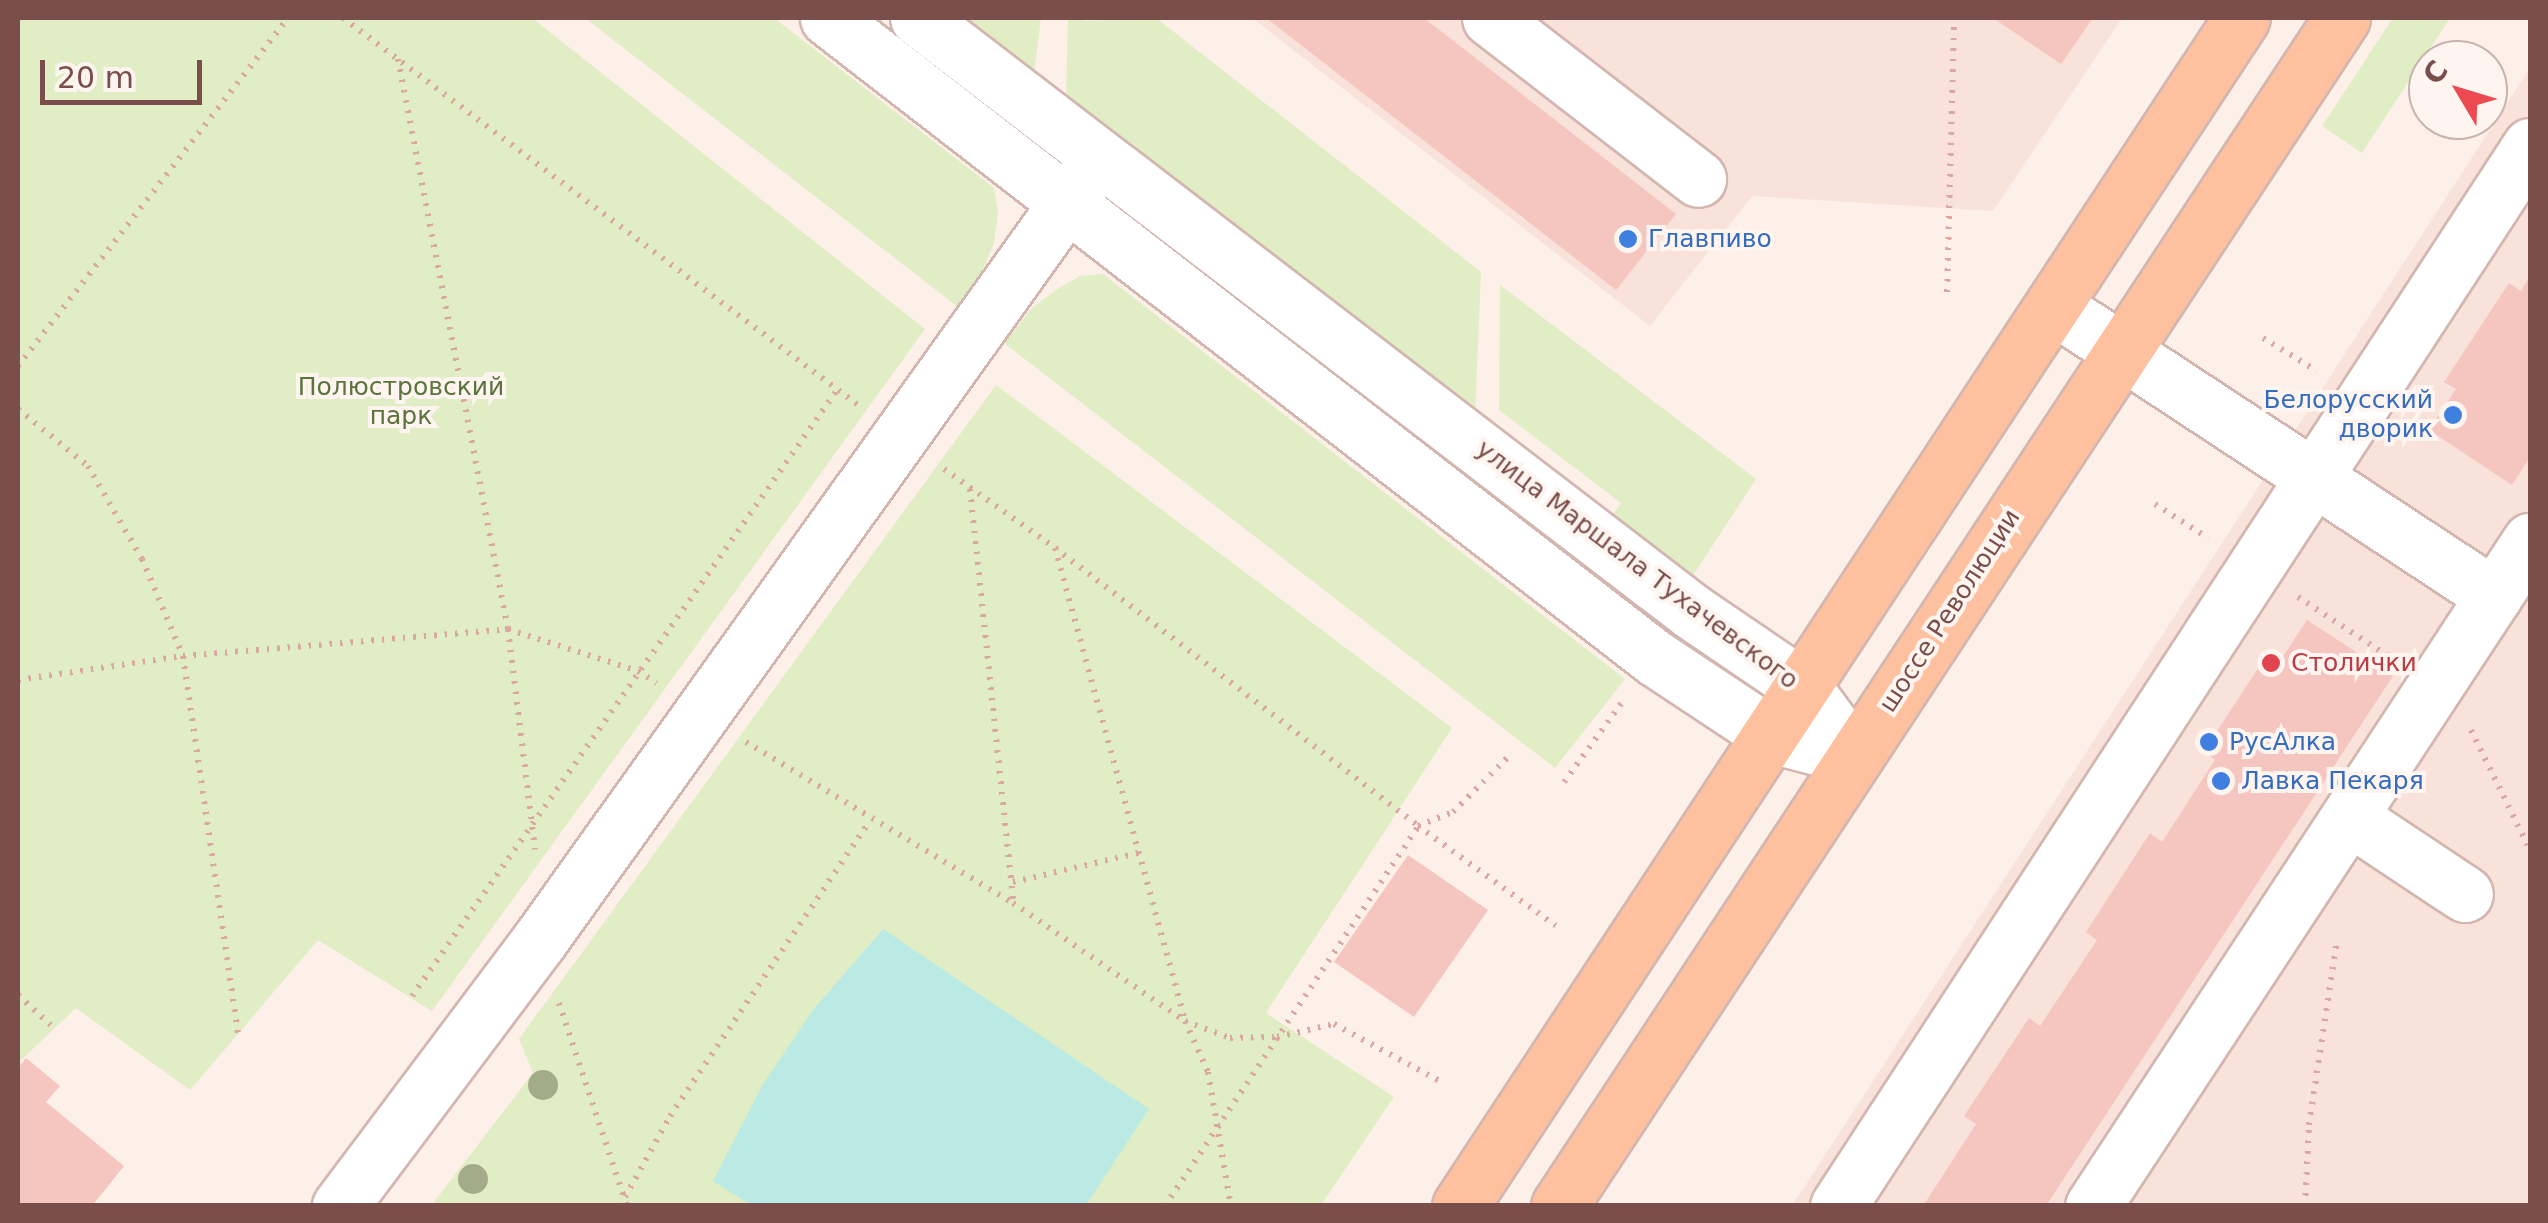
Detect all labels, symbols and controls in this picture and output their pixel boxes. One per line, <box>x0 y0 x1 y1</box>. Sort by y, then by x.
scale bar <box>45 40 208 102</box>
north arrow <box>2408 40 2508 140</box>
text: С <box>2416 54 2455 91</box>
text: 20 m <box>57 60 134 95</box>
place label: Главпиво <box>1648 224 1772 254</box>
marker: Главпиво <box>1617 228 1639 250</box>
park label: Полюстровский парк <box>298 373 504 432</box>
place label: Белорусский дворик <box>2263 386 2433 445</box>
marker: Белорусский дворик <box>2442 404 2464 426</box>
street label: улица Маршала Тухачевского <box>1470 434 1804 696</box>
street label: шоссе Революции <box>1873 504 2027 718</box>
place label: Столички <box>2291 648 2417 678</box>
marker: Столички <box>2260 652 2282 674</box>
place label: РусАлка <box>2229 727 2336 757</box>
marker: РусАлка <box>2198 731 2220 753</box>
place label: Лавка Пекаря <box>2241 766 2424 796</box>
marker: Лавка Пекаря <box>2210 770 2232 792</box>

